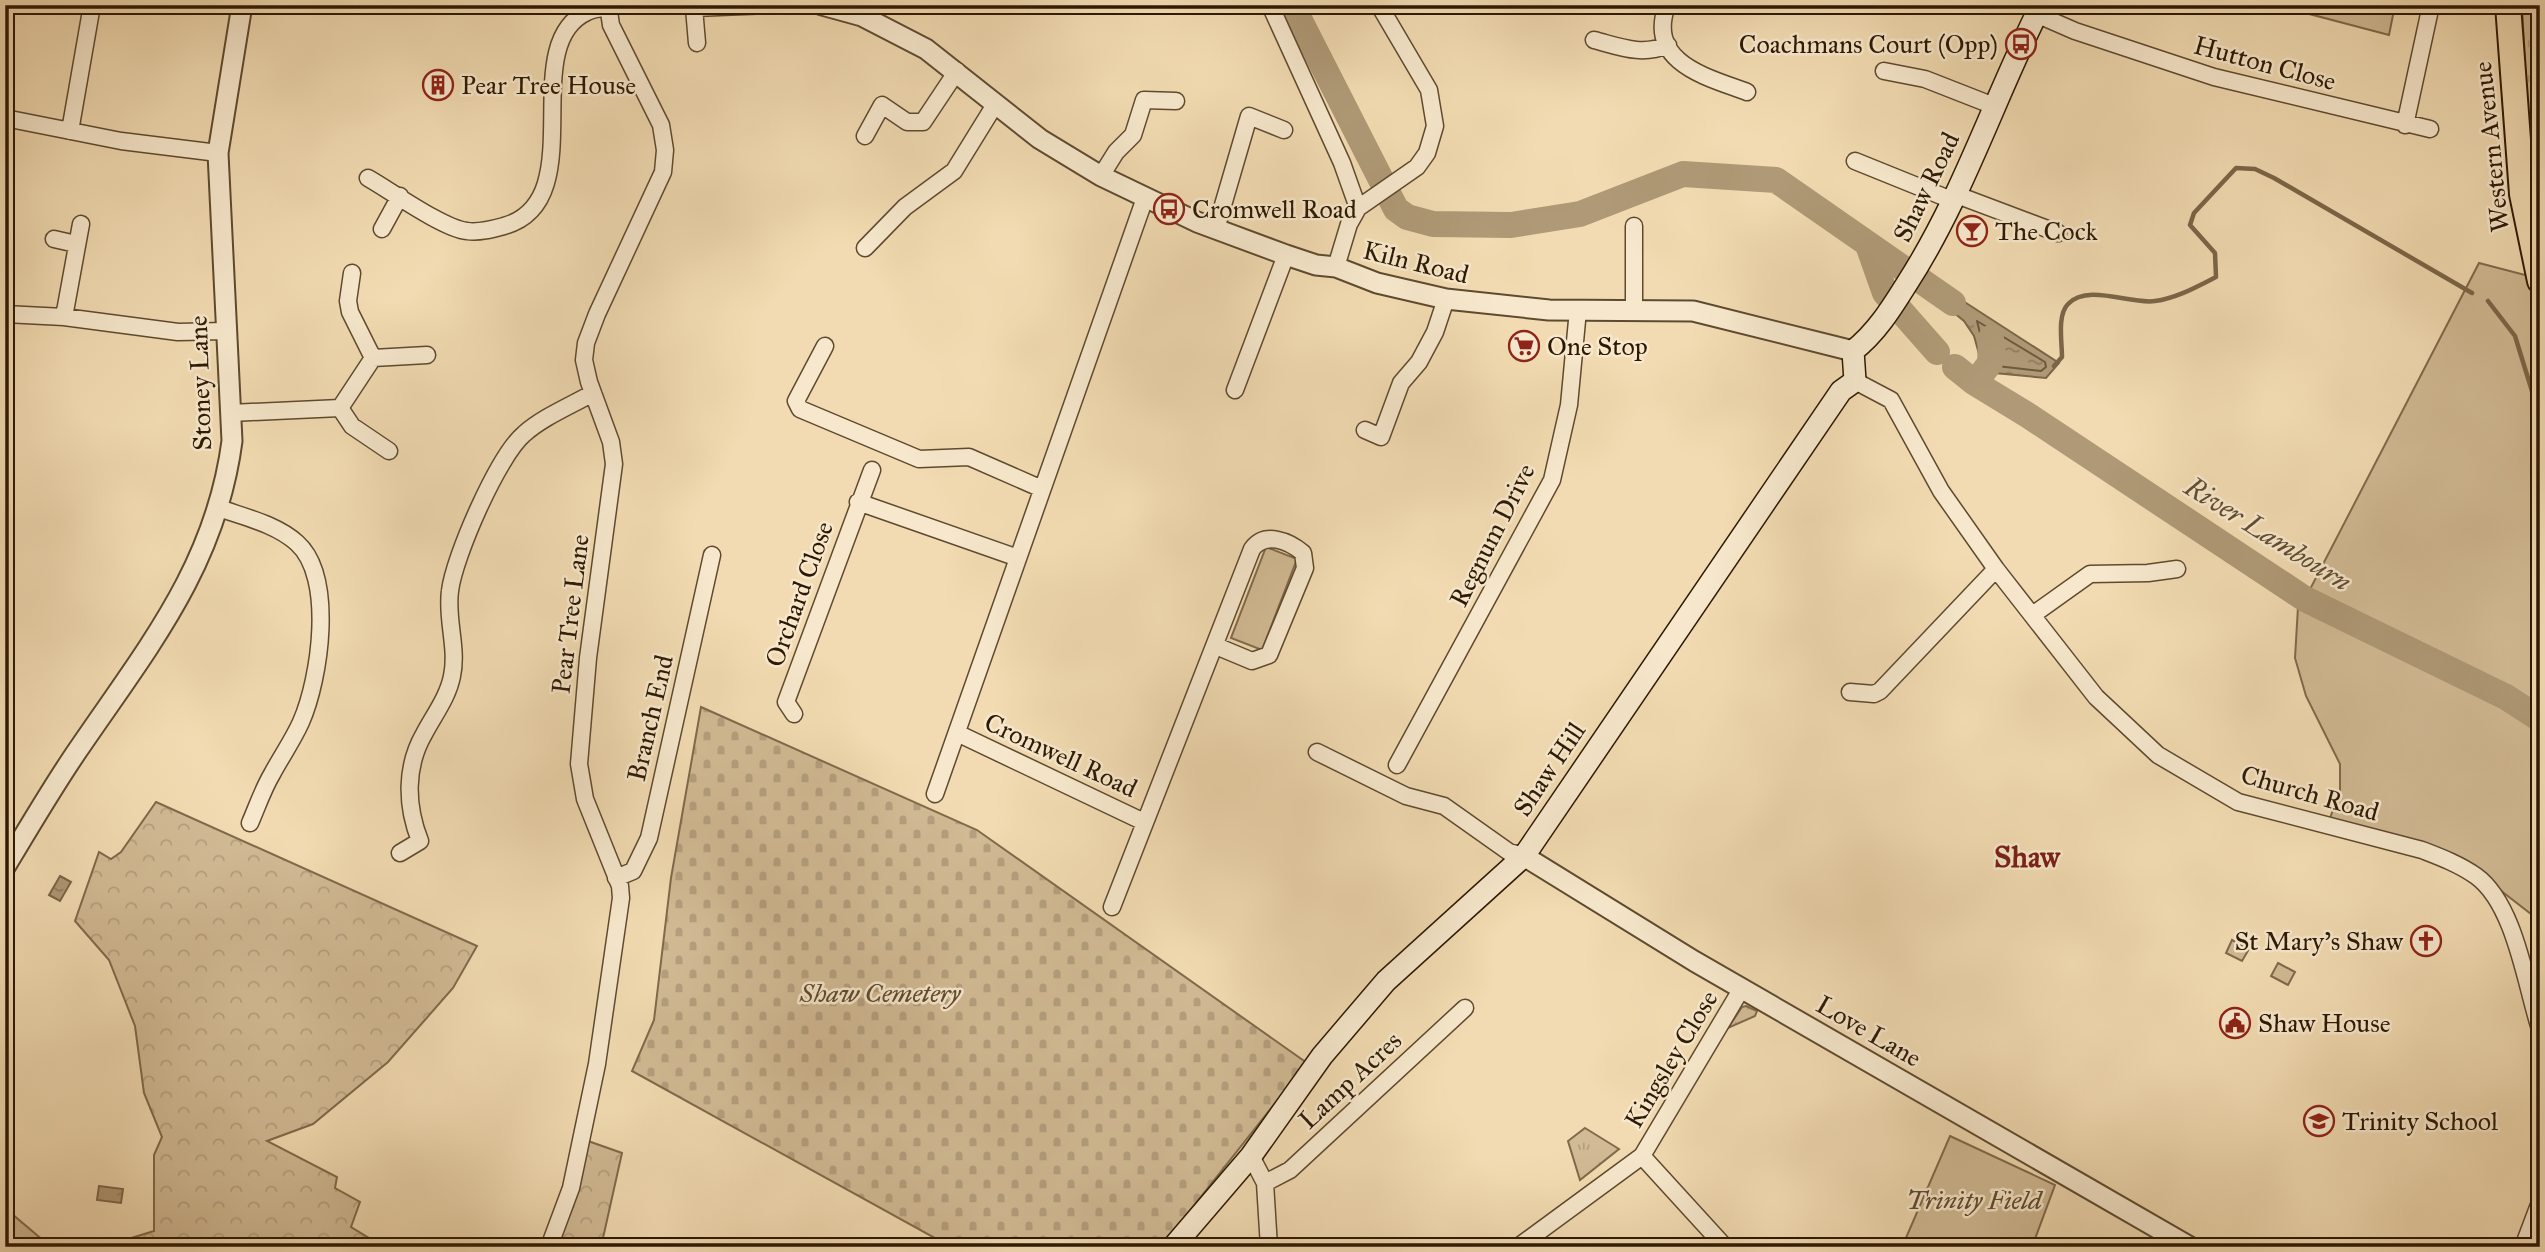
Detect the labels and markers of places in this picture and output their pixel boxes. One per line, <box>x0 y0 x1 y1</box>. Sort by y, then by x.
bus stop icon: Coachmans Court (Opp) <box>2004 27 2038 61</box>
place label: Coachmans Court (Opp) <box>1739 28 1998 60</box>
building icon: Pear Tree House <box>421 68 455 102</box>
place label: Pear Tree House <box>461 69 636 101</box>
bus stop icon: Cromwell Road <box>1152 192 1186 226</box>
place label: Cromwell Road <box>1192 193 1357 225</box>
bar icon: The Cock <box>1955 214 1989 248</box>
place label: The Cock <box>1995 215 2099 247</box>
supermarket icon: One Stop <box>1507 329 1541 363</box>
place label: One Stop <box>1547 330 1648 362</box>
church icon: St Mary's Shaw <box>2409 924 2443 958</box>
place label: St Mary's Shaw <box>2234 925 2404 957</box>
public building icon: Shaw House <box>2218 1006 2252 1040</box>
place label: Shaw House <box>2258 1007 2391 1039</box>
school or university icon: Trinity School <box>2302 1104 2336 1138</box>
place label: Trinity School <box>2342 1105 2498 1137</box>

